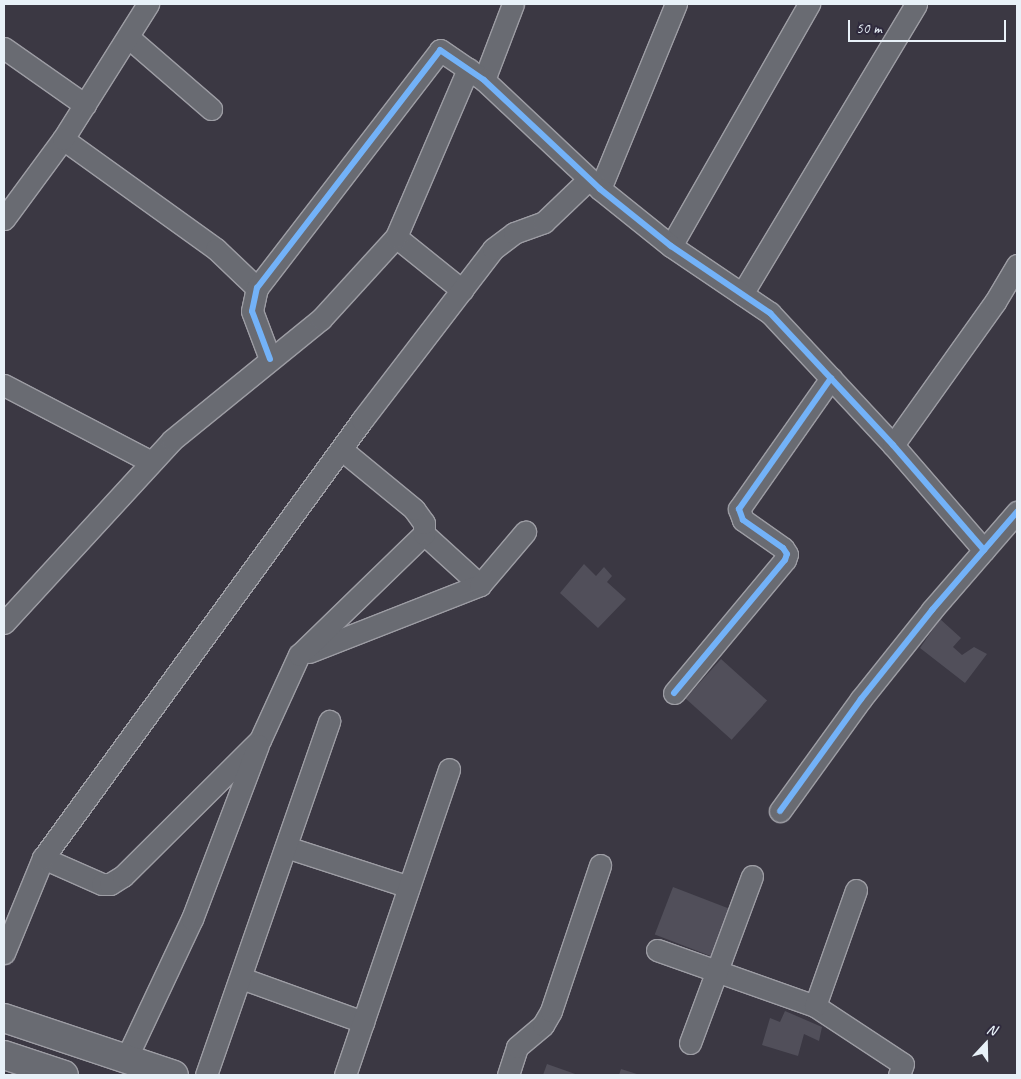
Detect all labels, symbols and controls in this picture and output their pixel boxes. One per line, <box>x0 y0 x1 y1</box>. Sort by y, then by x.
scale bar <box>851 10 1008 42</box>
text: 50 m <box>856 19 882 38</box>
north arrow <box>961 1019 1011 1069</box>
text: N <box>984 1020 999 1039</box>

